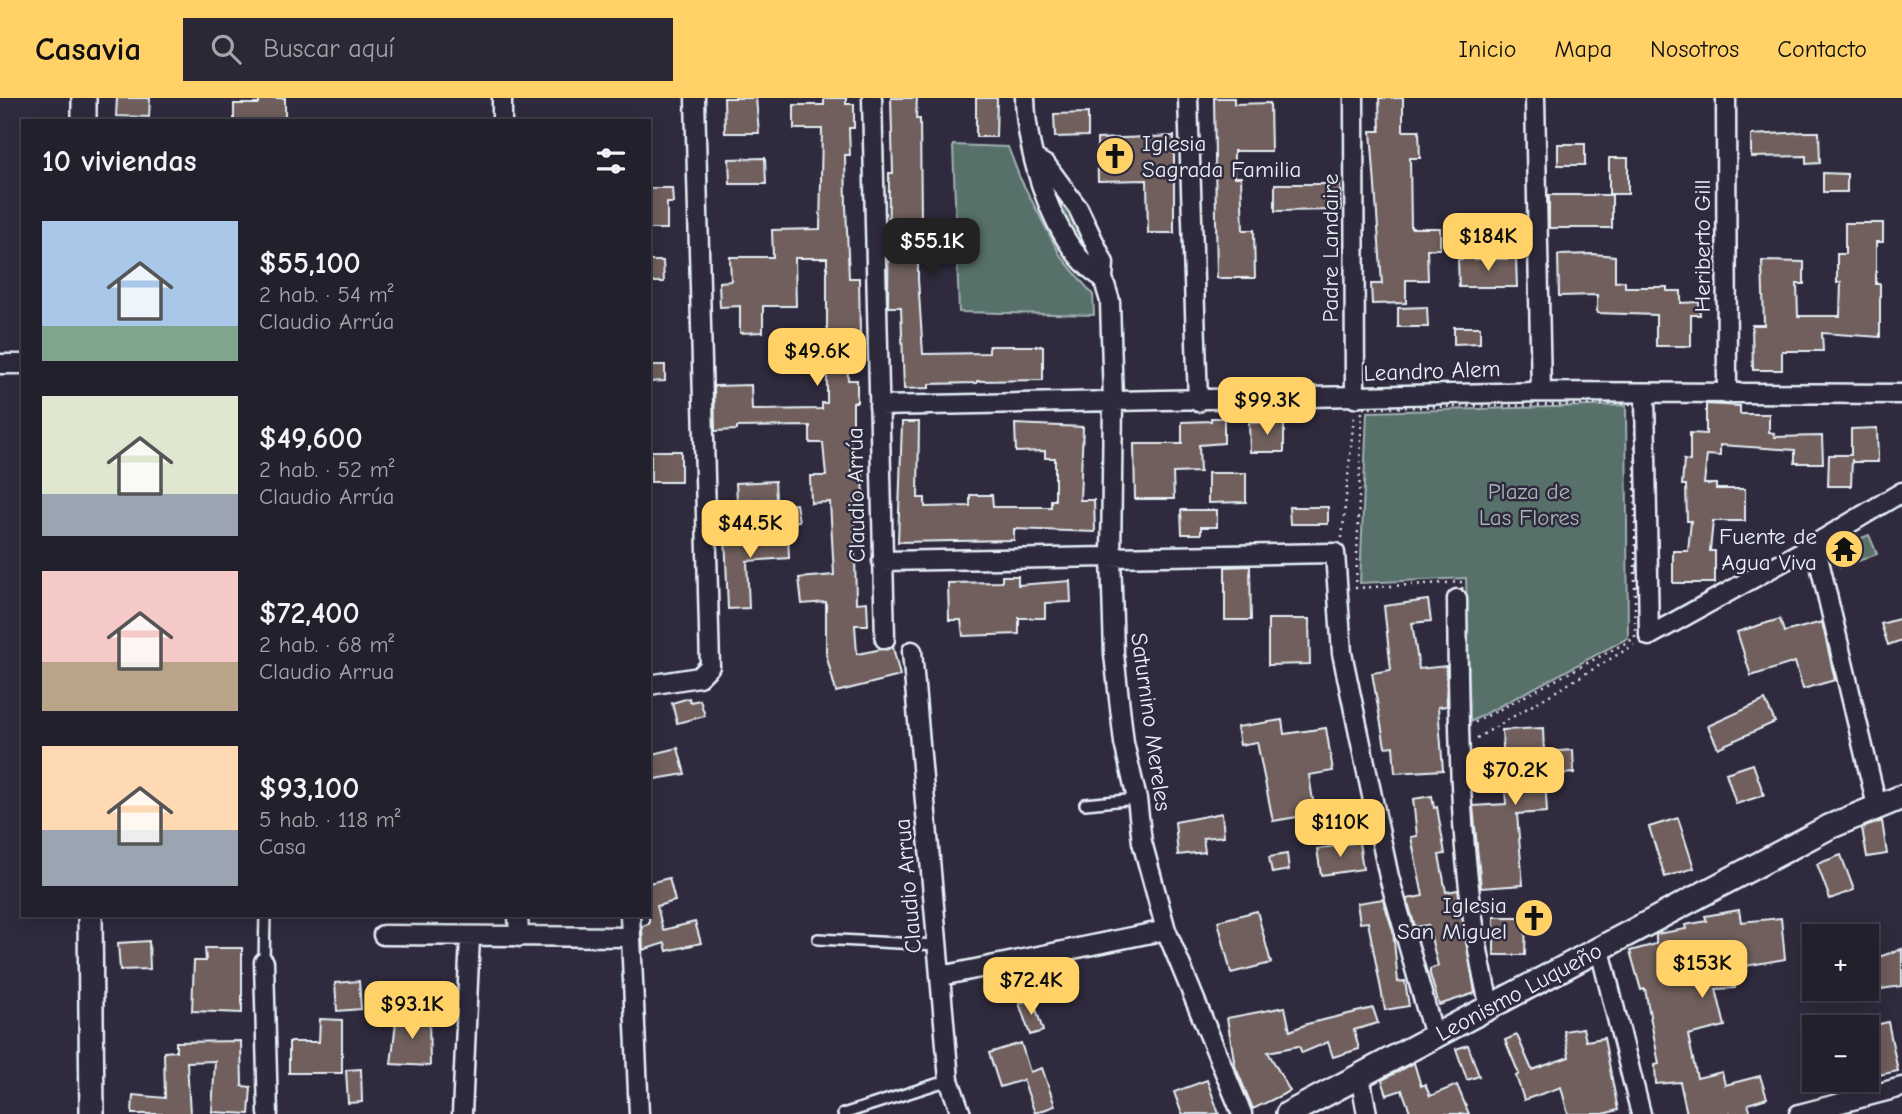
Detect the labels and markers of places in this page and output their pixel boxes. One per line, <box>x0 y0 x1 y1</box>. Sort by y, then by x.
place label: Iglesia Sagrada Familia <box>1142 130 1301 183</box>
church icon: Iglesia Sagrada Familia <box>1094 135 1136 177</box>
pin: $184K <box>1439 214 1537 273</box>
pin: $55.1K <box>875 218 989 278</box>
pin: $49.6K <box>760 328 874 388</box>
pin: $99.3K <box>1210 378 1324 437</box>
pin: $44.5K <box>693 500 807 560</box>
place label: Fuente de Agua Viva <box>1719 523 1817 576</box>
temple icon: Fuente de Agua Viva <box>1823 528 1865 570</box>
pin: $70.2K <box>1458 748 1572 807</box>
pin: $110K <box>1291 800 1389 859</box>
place label: Iglesia San Miguel <box>1397 892 1507 945</box>
church icon: Iglesia San Miguel <box>1513 897 1555 939</box>
pin: $153K <box>1653 940 1751 1000</box>
pin: $72.4K <box>974 958 1088 1017</box>
pin: $93.1K <box>355 982 469 1041</box>

